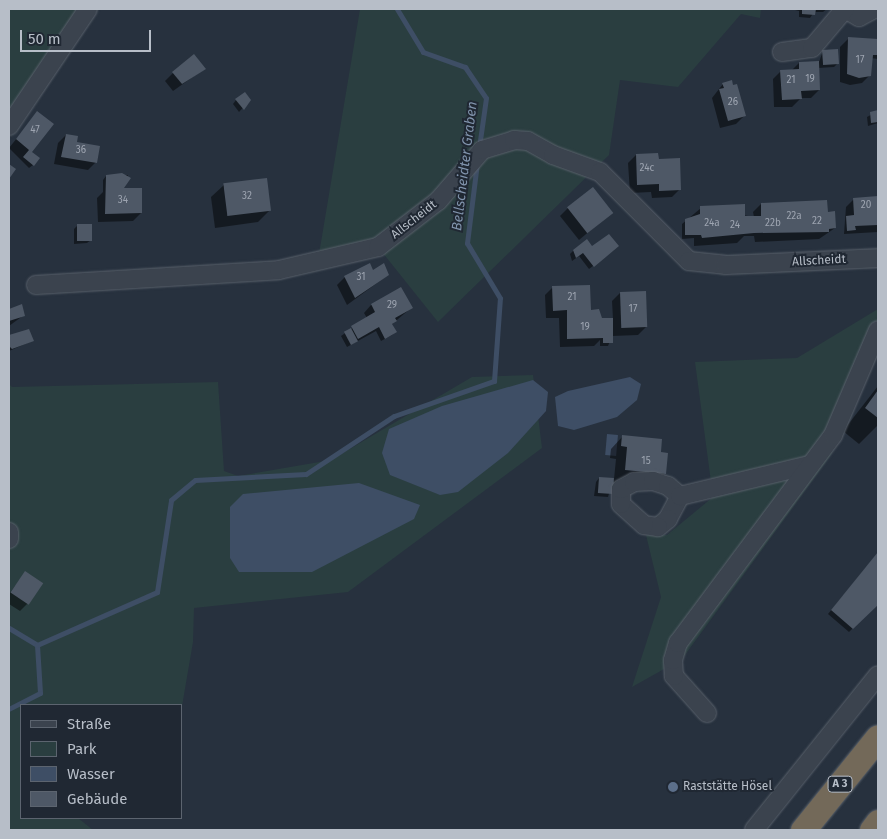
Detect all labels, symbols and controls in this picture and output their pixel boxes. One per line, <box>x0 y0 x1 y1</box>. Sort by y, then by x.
scale bar <box>22 20 154 52</box>
text: 50 m <box>28 30 61 48</box>
house number: 17 <box>856 55 864 67</box>
house number: 19 <box>805 74 815 86</box>
house number: 21 <box>786 75 796 87</box>
house number: 26 <box>728 97 738 109</box>
water label: Bellscheidter Graben <box>449 100 481 232</box>
house number: 47 <box>30 125 40 137</box>
house number: 36 <box>76 145 86 157</box>
house number: 24c <box>640 163 654 175</box>
house number: 32 <box>242 191 252 203</box>
house number: 34 <box>118 195 128 207</box>
street label: Allscheidt <box>388 198 440 242</box>
house number: 20 <box>861 200 871 212</box>
house number: 22a <box>786 211 802 223</box>
house number: 22 <box>812 216 822 228</box>
house number: 24a <box>704 218 720 230</box>
house number: 22b <box>765 218 781 230</box>
house number: 24 <box>730 220 740 232</box>
street label: Allscheidt <box>792 252 846 270</box>
house number: 31 <box>356 272 366 284</box>
house number: 21 <box>567 292 577 304</box>
house number: 29 <box>387 300 397 312</box>
house number: 17 <box>629 304 637 316</box>
house number: 19 <box>580 322 590 334</box>
house number: 15 <box>641 456 651 468</box>
legend <box>20 704 182 819</box>
text: Straße <box>67 715 111 733</box>
text: Park <box>67 740 97 758</box>
text: Wasser <box>67 765 115 783</box>
road number: A 3 <box>828 776 852 792</box>
place label: Raststätte Hösel <box>683 780 772 794</box>
marker: Raststätte Hösel <box>667 781 679 793</box>
text: Gebäude <box>67 790 127 808</box>

